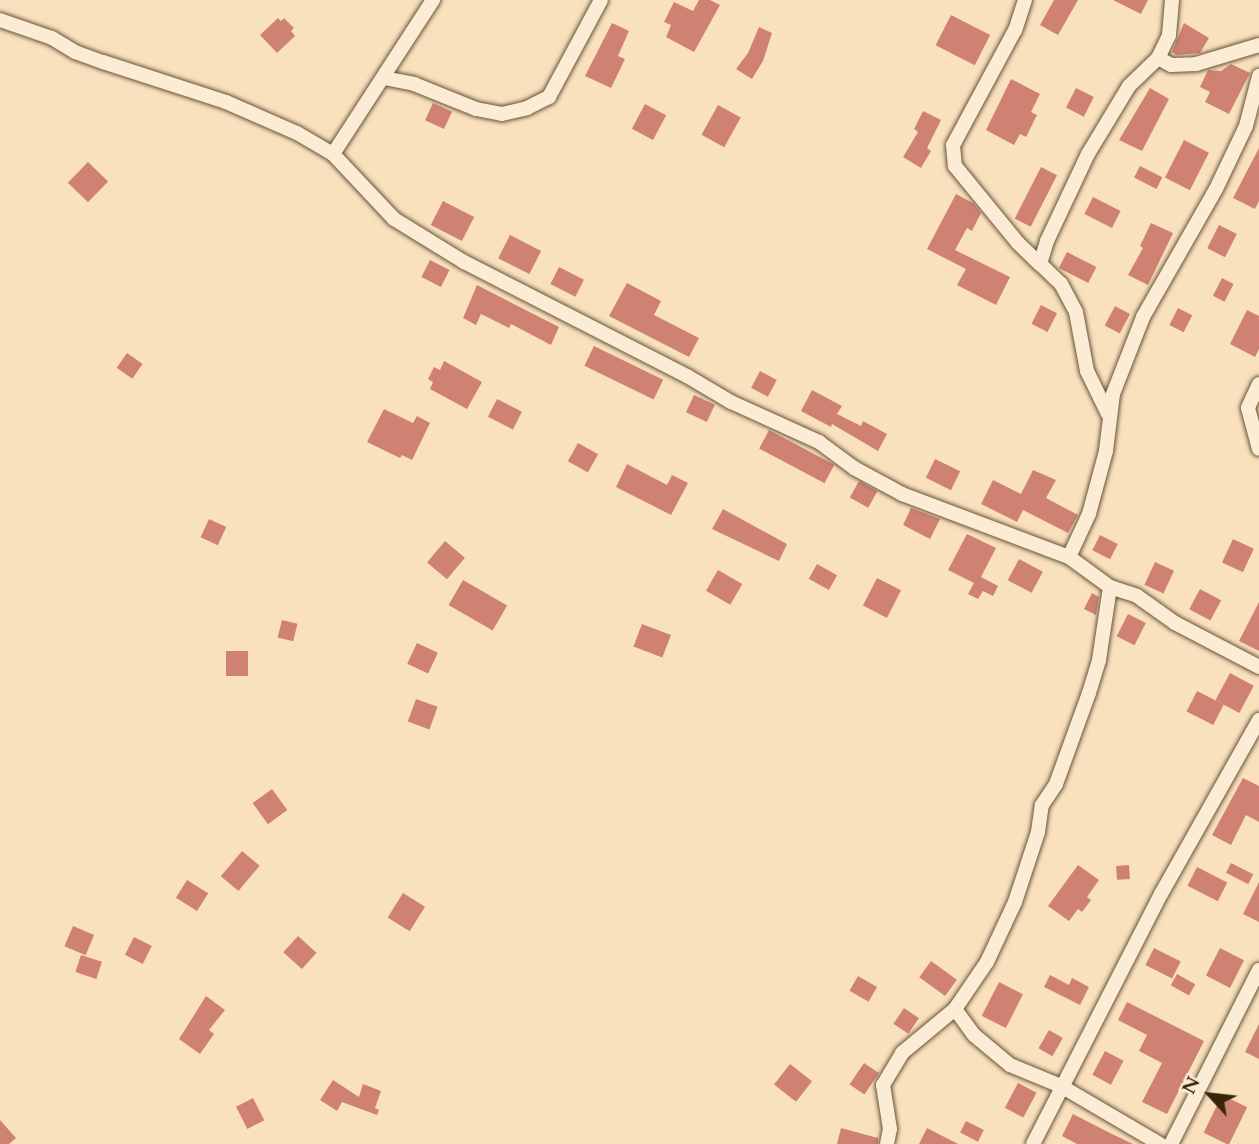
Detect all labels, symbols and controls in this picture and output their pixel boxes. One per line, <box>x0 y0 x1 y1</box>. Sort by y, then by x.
north arrow <box>1175 1060 1245 1130</box>
text: N <box>1176 1072 1207 1099</box>

